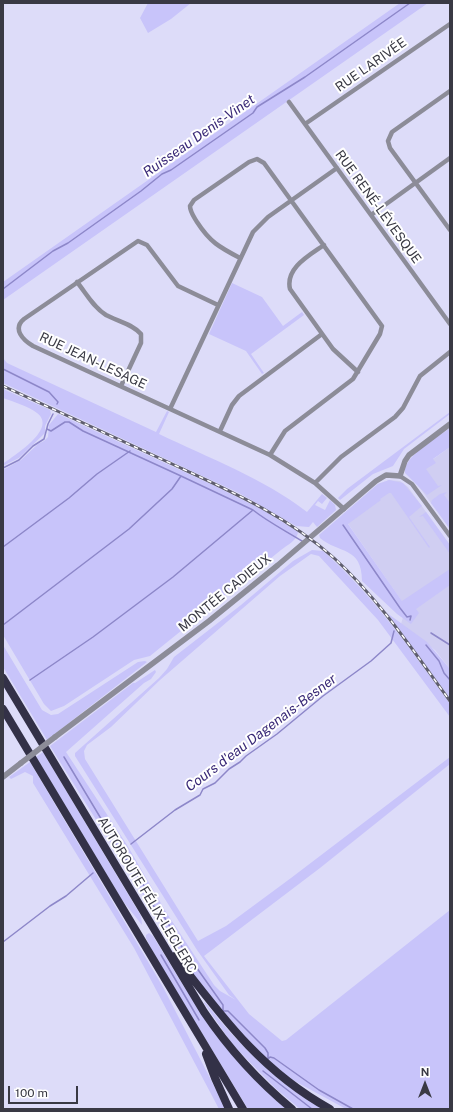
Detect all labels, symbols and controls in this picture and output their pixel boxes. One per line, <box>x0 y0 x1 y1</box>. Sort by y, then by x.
street label: RUE LARIVÉE <box>332 35 410 95</box>
water label: Ruisseau Denis-Vinet <box>140 91 258 181</box>
street label: RUE RENÉ-LÉVESQUE <box>332 147 424 267</box>
street label: RUE JEAN-LESAGE <box>37 329 149 393</box>
street label: MONTÉE CADIEUX <box>175 551 275 635</box>
water label: Cours d'eau Dagenais-Besner <box>182 671 340 795</box>
street label: AUTOROUTE FÉLIX-LECLERC <box>94 814 200 976</box>
north arrow <box>405 1064 445 1104</box>
text: N <box>421 1066 429 1078</box>
scale bar <box>10 1078 80 1104</box>
text: 100 m <box>15 1086 48 1100</box>

